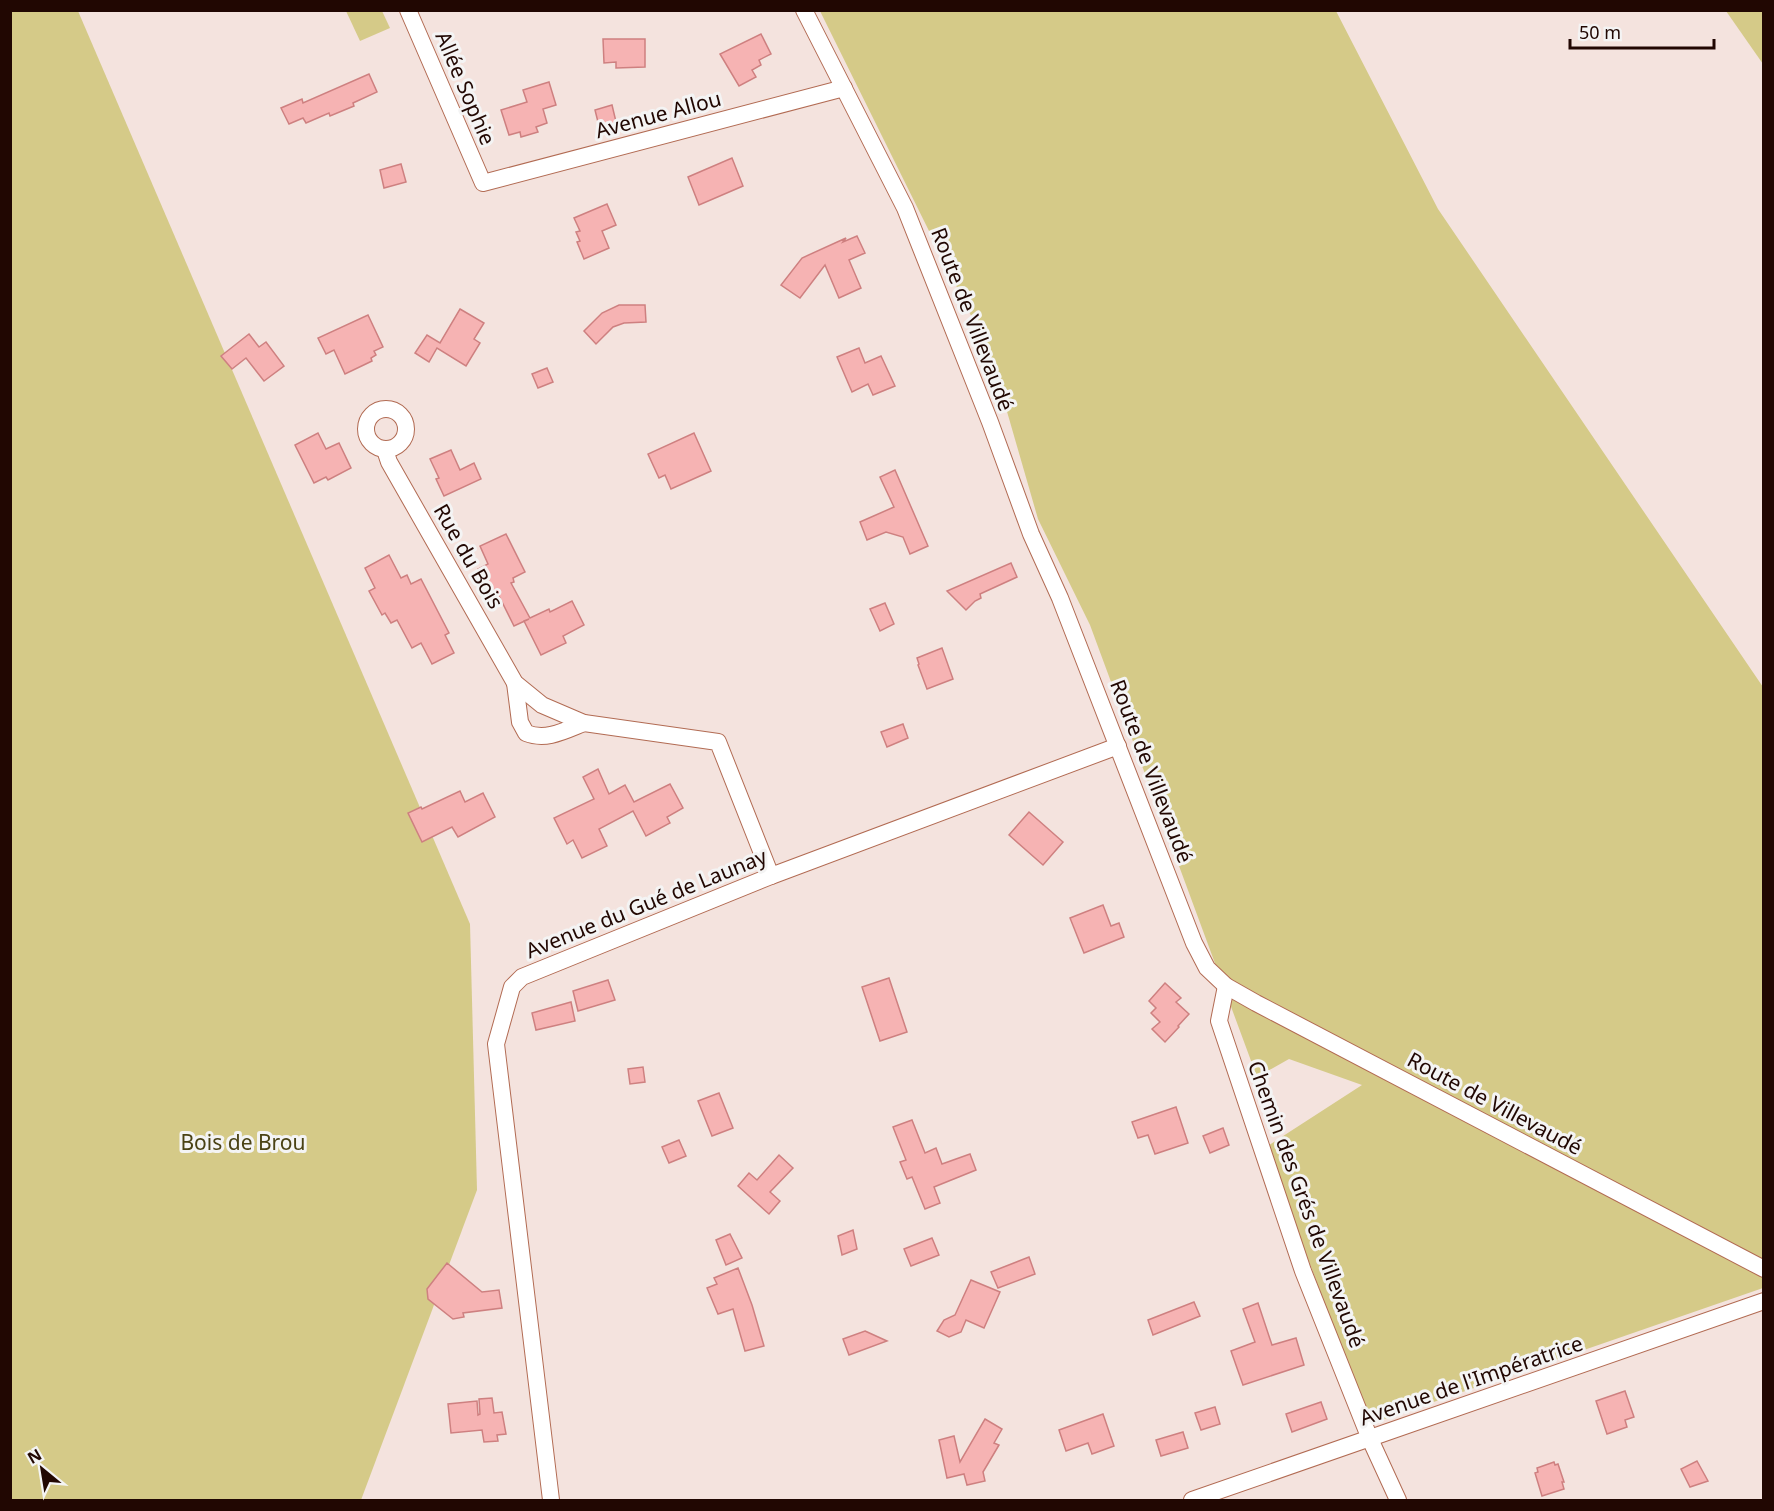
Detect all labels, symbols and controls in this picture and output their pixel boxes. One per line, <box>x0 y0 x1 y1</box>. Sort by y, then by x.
scale bar <box>1570 12 1714 50</box>
text: 50 m <box>1579 20 1621 44</box>
street label: Allée Sophie <box>430 27 502 149</box>
street label: Avenue Allou <box>592 84 724 144</box>
street label: Route de Villevaudé <box>925 223 1021 415</box>
street label: Rue du Bois <box>428 499 510 613</box>
street label: Route de Villevaudé <box>1104 675 1200 867</box>
street label: Avenue du Gué de Launay <box>521 842 771 964</box>
street label: Route de Villevaudé <box>1403 1045 1587 1161</box>
street label: Chemin des Grés de Villevaudé <box>1242 1057 1372 1351</box>
park label: Bois de Brou <box>180 1128 306 1156</box>
street label: Avenue de l'Impératrice <box>1355 1329 1587 1431</box>
north arrow <box>12 1439 72 1499</box>
text: N <box>23 1443 46 1469</box>

